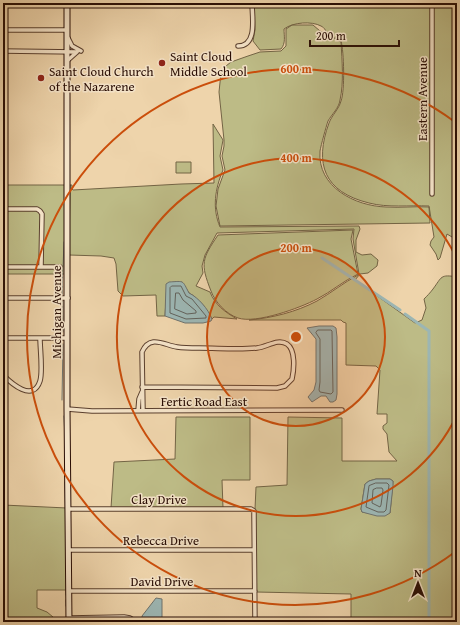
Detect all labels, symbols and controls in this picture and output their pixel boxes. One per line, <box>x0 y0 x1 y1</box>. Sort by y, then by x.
scale bar <box>310 22 399 48</box>
text: 200 m <box>316 27 346 44</box>
place label: Saint Cloud Middle School <box>170 47 247 81</box>
street label: Eastern Avenue <box>413 57 432 141</box>
marker: Saint Cloud Middle School <box>157 58 167 68</box>
text: 600 m <box>280 60 313 77</box>
place label: Saint Cloud Church of the Nazarene <box>49 62 154 96</box>
marker: Saint Cloud Church of the Nazarene <box>36 73 46 83</box>
text: 400 m <box>280 149 313 166</box>
text: 200 m <box>280 239 313 256</box>
street label: Michigan Avenue <box>47 265 66 359</box>
centre of rings <box>289 330 303 344</box>
street label: Fertic Road East <box>161 392 248 411</box>
street label: Clay Drive <box>131 490 187 509</box>
street label: Rebecca Drive <box>123 531 199 550</box>
north arrow <box>398 563 438 603</box>
text: N <box>414 565 422 581</box>
street label: David Drive <box>131 572 193 591</box>

